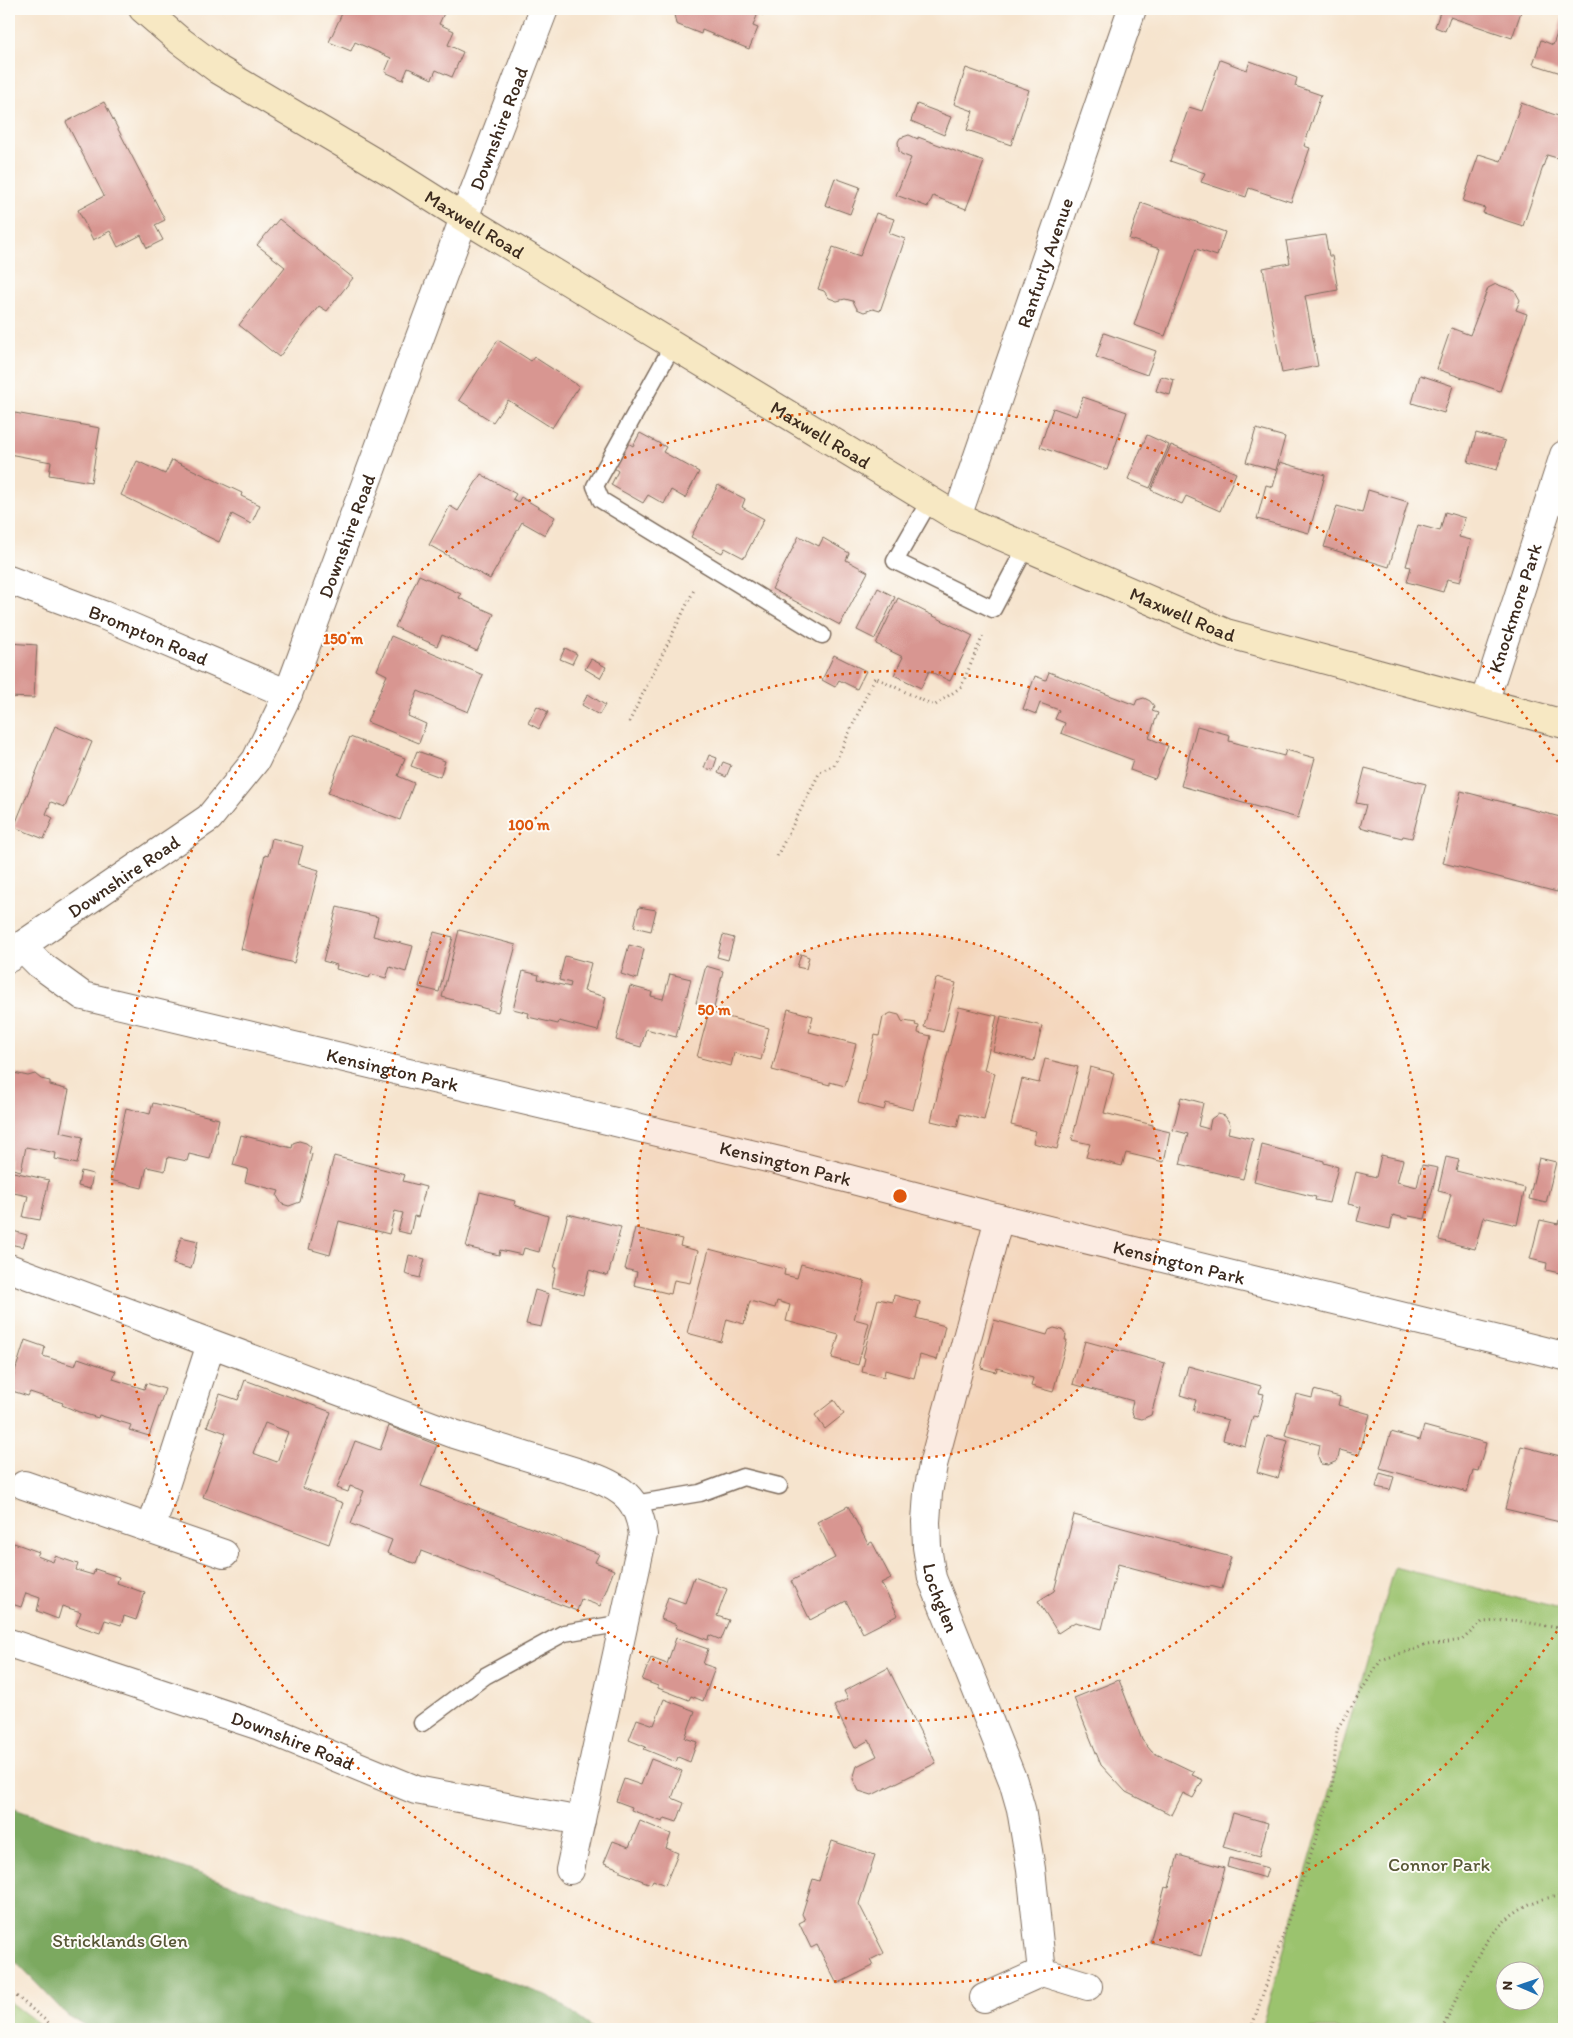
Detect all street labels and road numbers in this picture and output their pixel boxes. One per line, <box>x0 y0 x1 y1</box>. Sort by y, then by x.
street label: Downshire Road <box>464 63 533 193</box>
street label: Maxwell Road <box>421 185 529 263</box>
street label: Ranfurly Avenue <box>1012 195 1078 331</box>
street label: Maxwell Road <box>767 395 875 473</box>
street label: Downshire Road <box>313 470 380 601</box>
street label: Knockmore Park <box>1483 540 1546 675</box>
street label: Maxwell Road <box>1126 581 1238 646</box>
street label: Brompton Road <box>86 599 212 670</box>
street label: Downshire Road <box>63 830 184 922</box>
street label: Kensington Park <box>324 1043 461 1096</box>
street label: Kensington Park <box>717 1136 854 1191</box>
street label: Kensington Park <box>1111 1235 1248 1289</box>
street label: Lochglen <box>918 1562 964 1636</box>
street label: Downshire Road <box>228 1706 358 1775</box>

